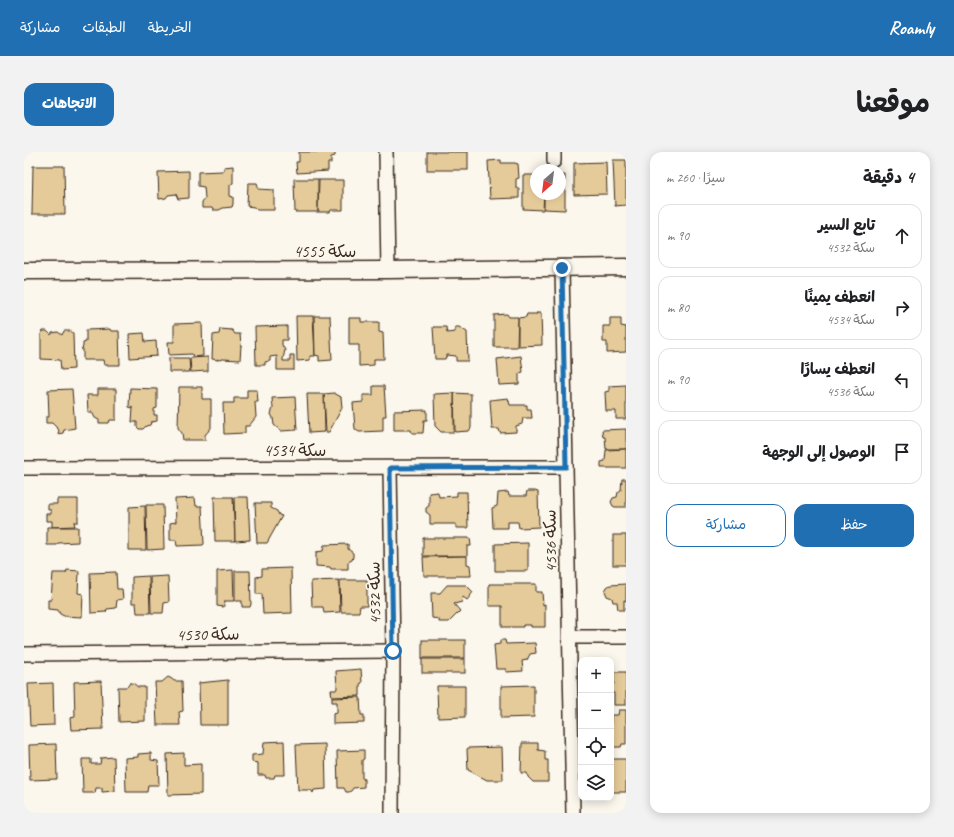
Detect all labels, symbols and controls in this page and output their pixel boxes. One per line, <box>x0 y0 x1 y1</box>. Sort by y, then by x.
text: Roamly <box>889 16 934 40</box>
text: مشاركة <box>20 19 60 36</box>
text: الطبقات <box>82 19 126 36</box>
text: الخريطة <box>148 19 191 36</box>
button: الاتجاهات <box>24 83 114 126</box>
text: موقعنا <box>856 85 930 120</box>
north arrow <box>530 164 566 200</box>
text: 4 دقيقة <box>863 167 914 188</box>
text: سيرًا · 260 m <box>666 170 725 186</box>
text: تابع السير <box>818 216 875 235</box>
icon: ahead <box>891 225 913 247</box>
text: 90 m <box>667 228 689 244</box>
text: سكة 4532 <box>827 240 875 256</box>
street label: سكة 4555 <box>293 241 357 262</box>
route end <box>553 259 571 277</box>
text: انعطف يمينًا <box>804 288 875 307</box>
icon: right <box>891 297 913 319</box>
text: 80 m <box>667 300 689 316</box>
text: سكة 4534 <box>827 312 875 328</box>
text: انعطف يسارًا <box>800 360 875 379</box>
icon: left <box>891 369 913 391</box>
text: 90 m <box>667 372 689 388</box>
text: سكة 4536 <box>827 384 875 400</box>
street label: سكة 4534 <box>263 440 327 461</box>
icon: arrive <box>891 441 913 463</box>
text: الوصول إلى الوجهة <box>762 443 875 462</box>
button: مشاركة <box>666 504 786 547</box>
button: حفظ <box>794 504 914 547</box>
street label: سكة 4536 <box>539 509 562 573</box>
street label: سكة 4532 <box>363 561 386 625</box>
street label: سكة 4530 <box>176 623 240 646</box>
route start <box>384 642 402 660</box>
map controls <box>578 657 614 801</box>
button: + <box>578 657 614 693</box>
button: − <box>578 693 614 729</box>
button: locate <box>578 729 614 765</box>
button: layers <box>578 765 614 801</box>

